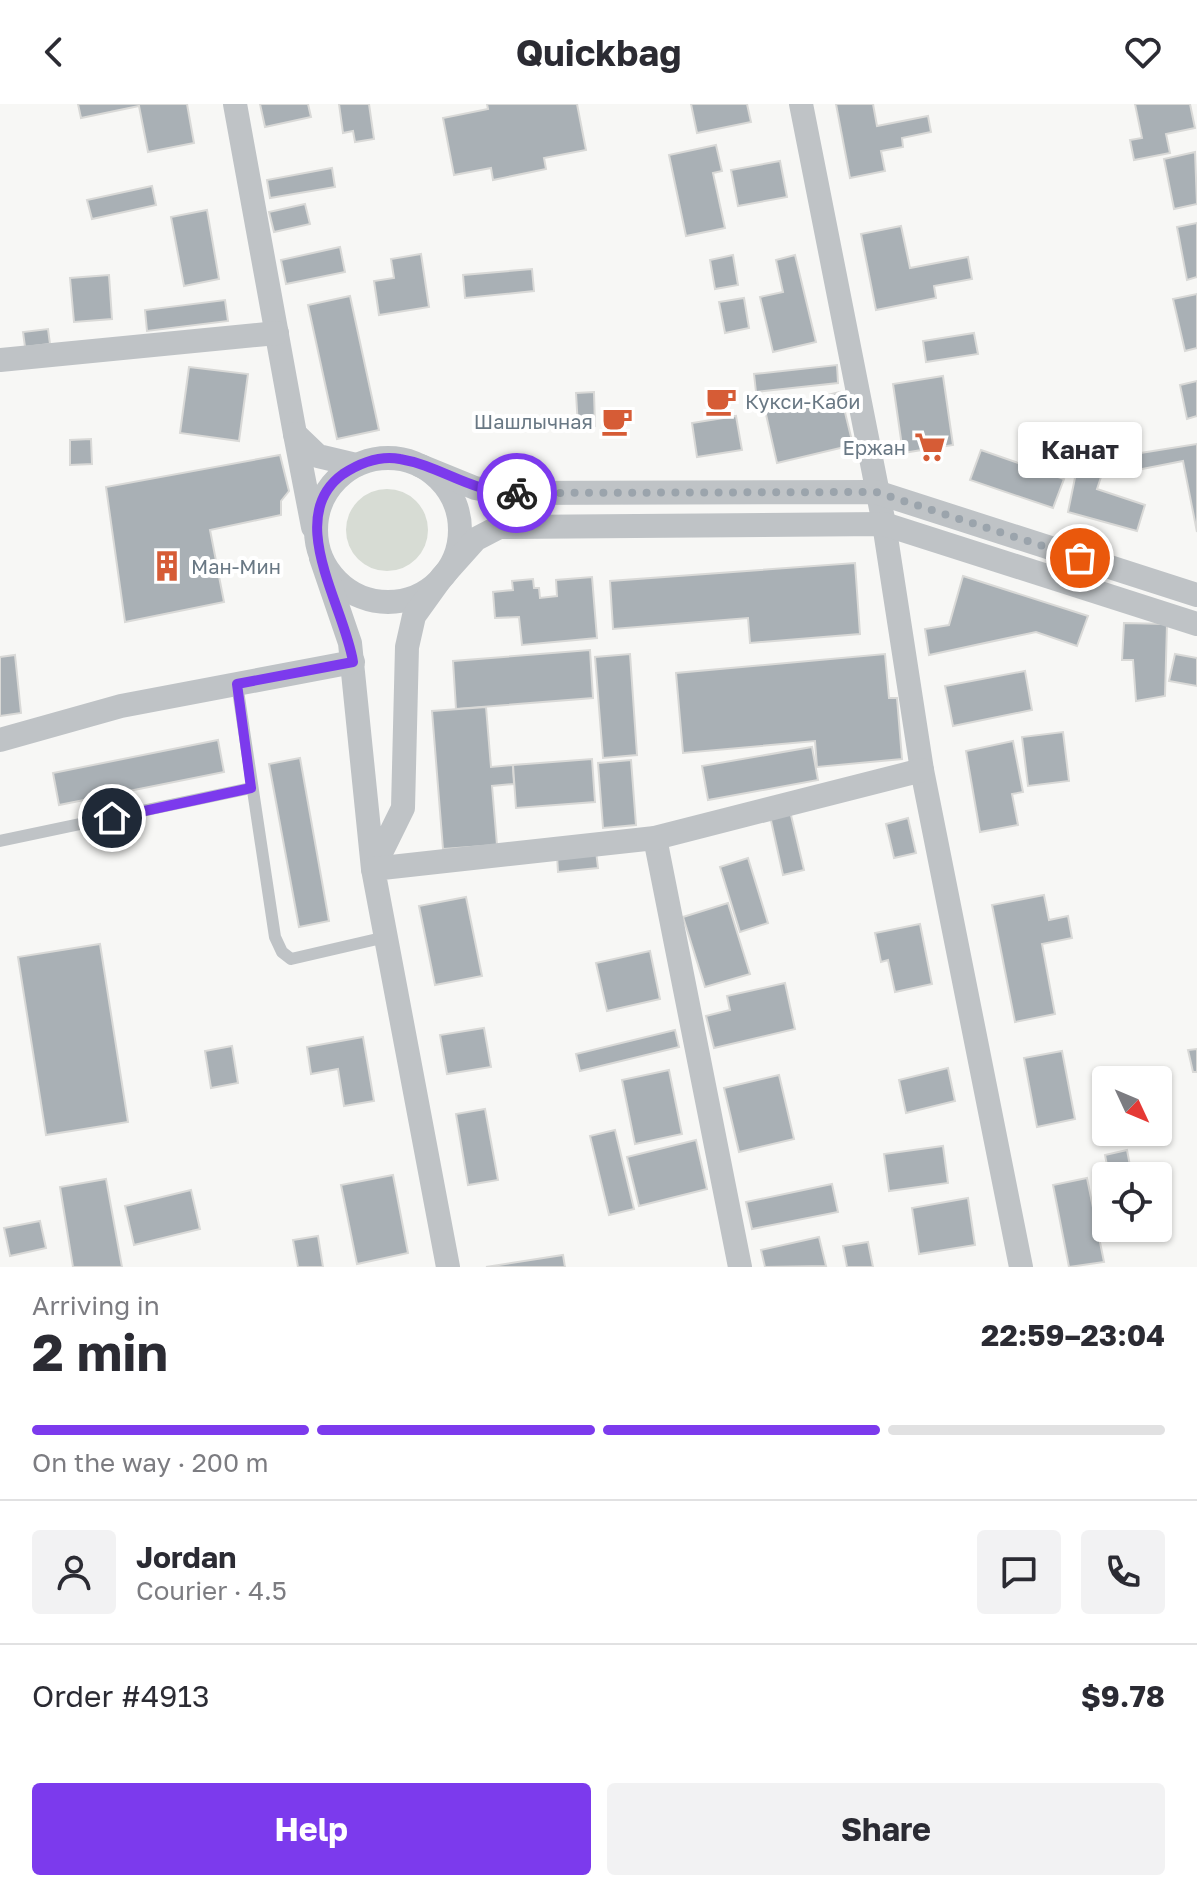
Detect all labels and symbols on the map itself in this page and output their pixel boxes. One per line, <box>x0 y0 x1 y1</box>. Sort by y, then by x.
cafe icon: Кукси-Каби <box>704 384 738 418</box>
place label: Кукси-Каби <box>745 389 860 413</box>
cafe icon: Шашлычная <box>600 404 634 438</box>
place label: Шашлычная <box>474 409 593 433</box>
callout: Канат <box>1018 422 1142 478</box>
supermarket icon: Ержан <box>913 430 947 464</box>
place label: Ержан <box>843 435 906 459</box>
courier <box>477 453 557 533</box>
pin <box>1046 524 1114 592</box>
building icon: Ман-Мин <box>150 549 184 583</box>
place label: Ман-Мин <box>191 554 281 578</box>
pin <box>78 784 146 852</box>
north arrow <box>1092 1066 1172 1146</box>

